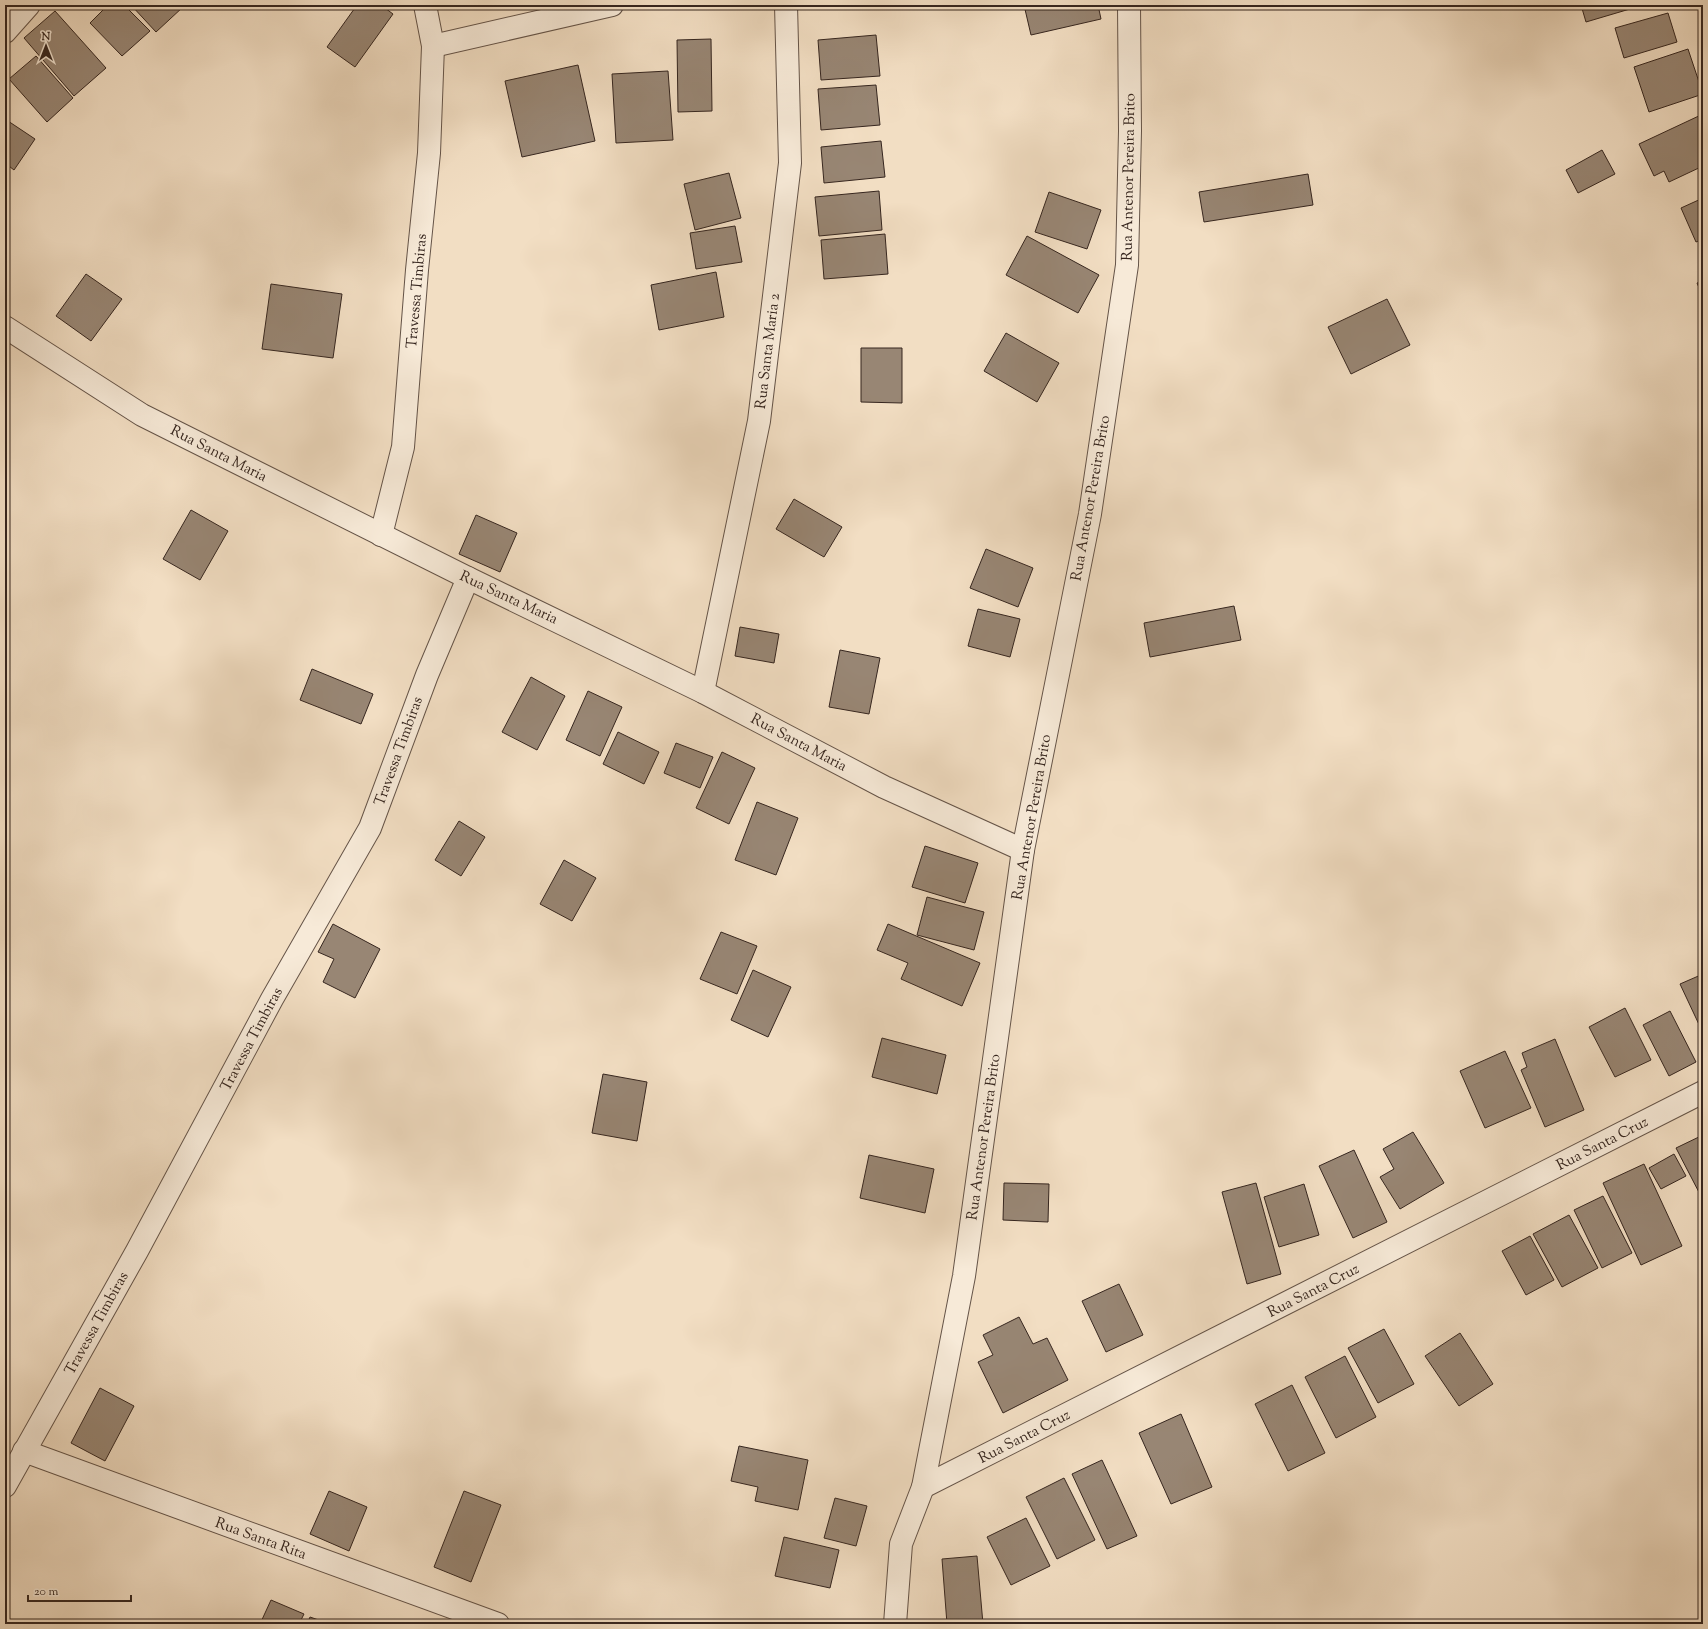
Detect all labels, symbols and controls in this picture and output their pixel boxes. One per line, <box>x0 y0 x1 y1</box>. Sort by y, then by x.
north arrow <box>26 26 66 66</box>
text: N <box>41 29 51 45</box>
street label: Rua Antenor Pereira Brito <box>1118 93 1141 261</box>
street label: Travessa Timbiras <box>402 233 433 349</box>
street label: Rua Santa Maria 2 <box>751 292 786 410</box>
street label: Rua Antenor Pereira Brito <box>1067 414 1116 583</box>
street label: Rua Santa Maria <box>166 421 270 488</box>
street label: Rua Santa Maria <box>456 566 561 630</box>
street label: Travessa Timbiras <box>370 694 429 809</box>
street label: Rua Santa Maria <box>746 709 850 778</box>
street label: Rua Antenor Pereira Brito <box>1008 733 1057 902</box>
street label: Travessa Timbiras <box>216 984 289 1095</box>
street label: Rua Antenor Pereira Brito <box>962 1053 1007 1222</box>
street label: Rua Santa Cruz <box>1553 1112 1653 1177</box>
street label: Rua Santa Cruz <box>1264 1259 1364 1324</box>
street label: Travessa Timbiras <box>60 1268 134 1379</box>
street label: Rua Santa Cruz <box>975 1405 1075 1470</box>
street label: Rua Santa Rita <box>212 1513 309 1566</box>
scale bar <box>28 1577 131 1603</box>
text: 20 m <box>34 1583 59 1601</box>

